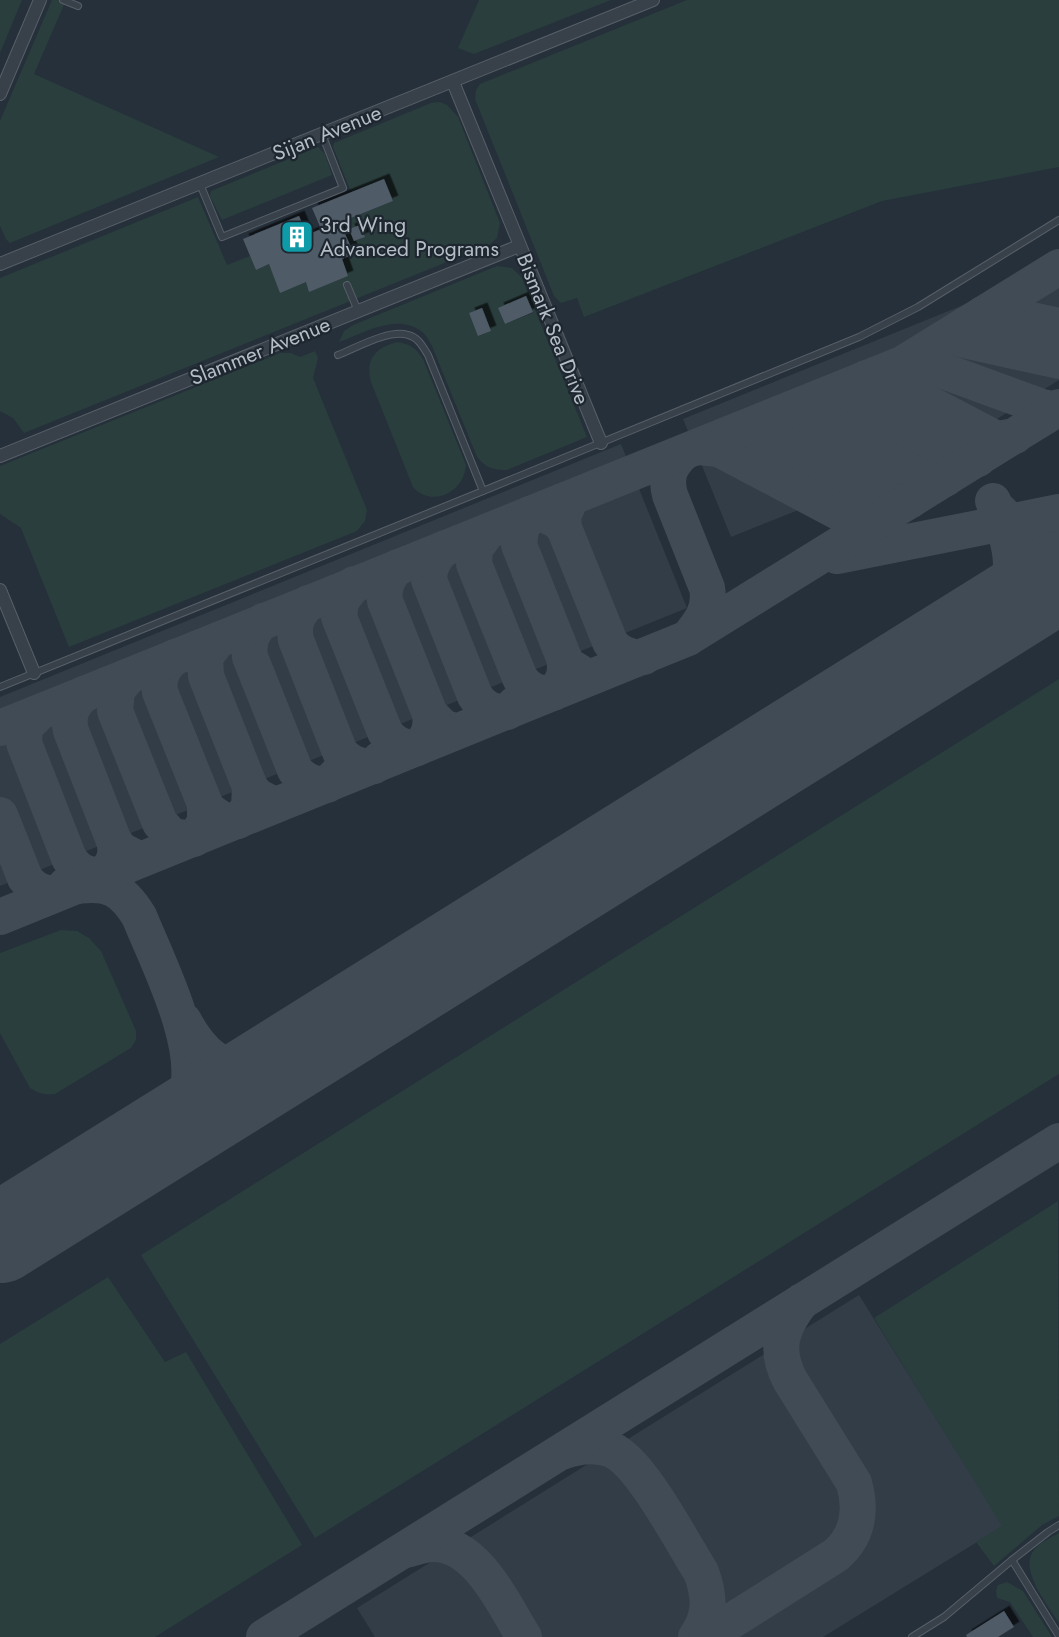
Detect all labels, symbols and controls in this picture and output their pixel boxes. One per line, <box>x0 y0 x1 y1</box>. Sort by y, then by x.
street label: Sijan Avenue <box>268 97 386 168</box>
place label: 3rd Wing Advanced Programs <box>320 210 499 264</box>
building icon: 3rd Wing Advanced Programs <box>279 219 315 255</box>
street label: Bismark Sea Drive <box>509 249 597 409</box>
street label: Slammer Avenue <box>185 309 335 393</box>

